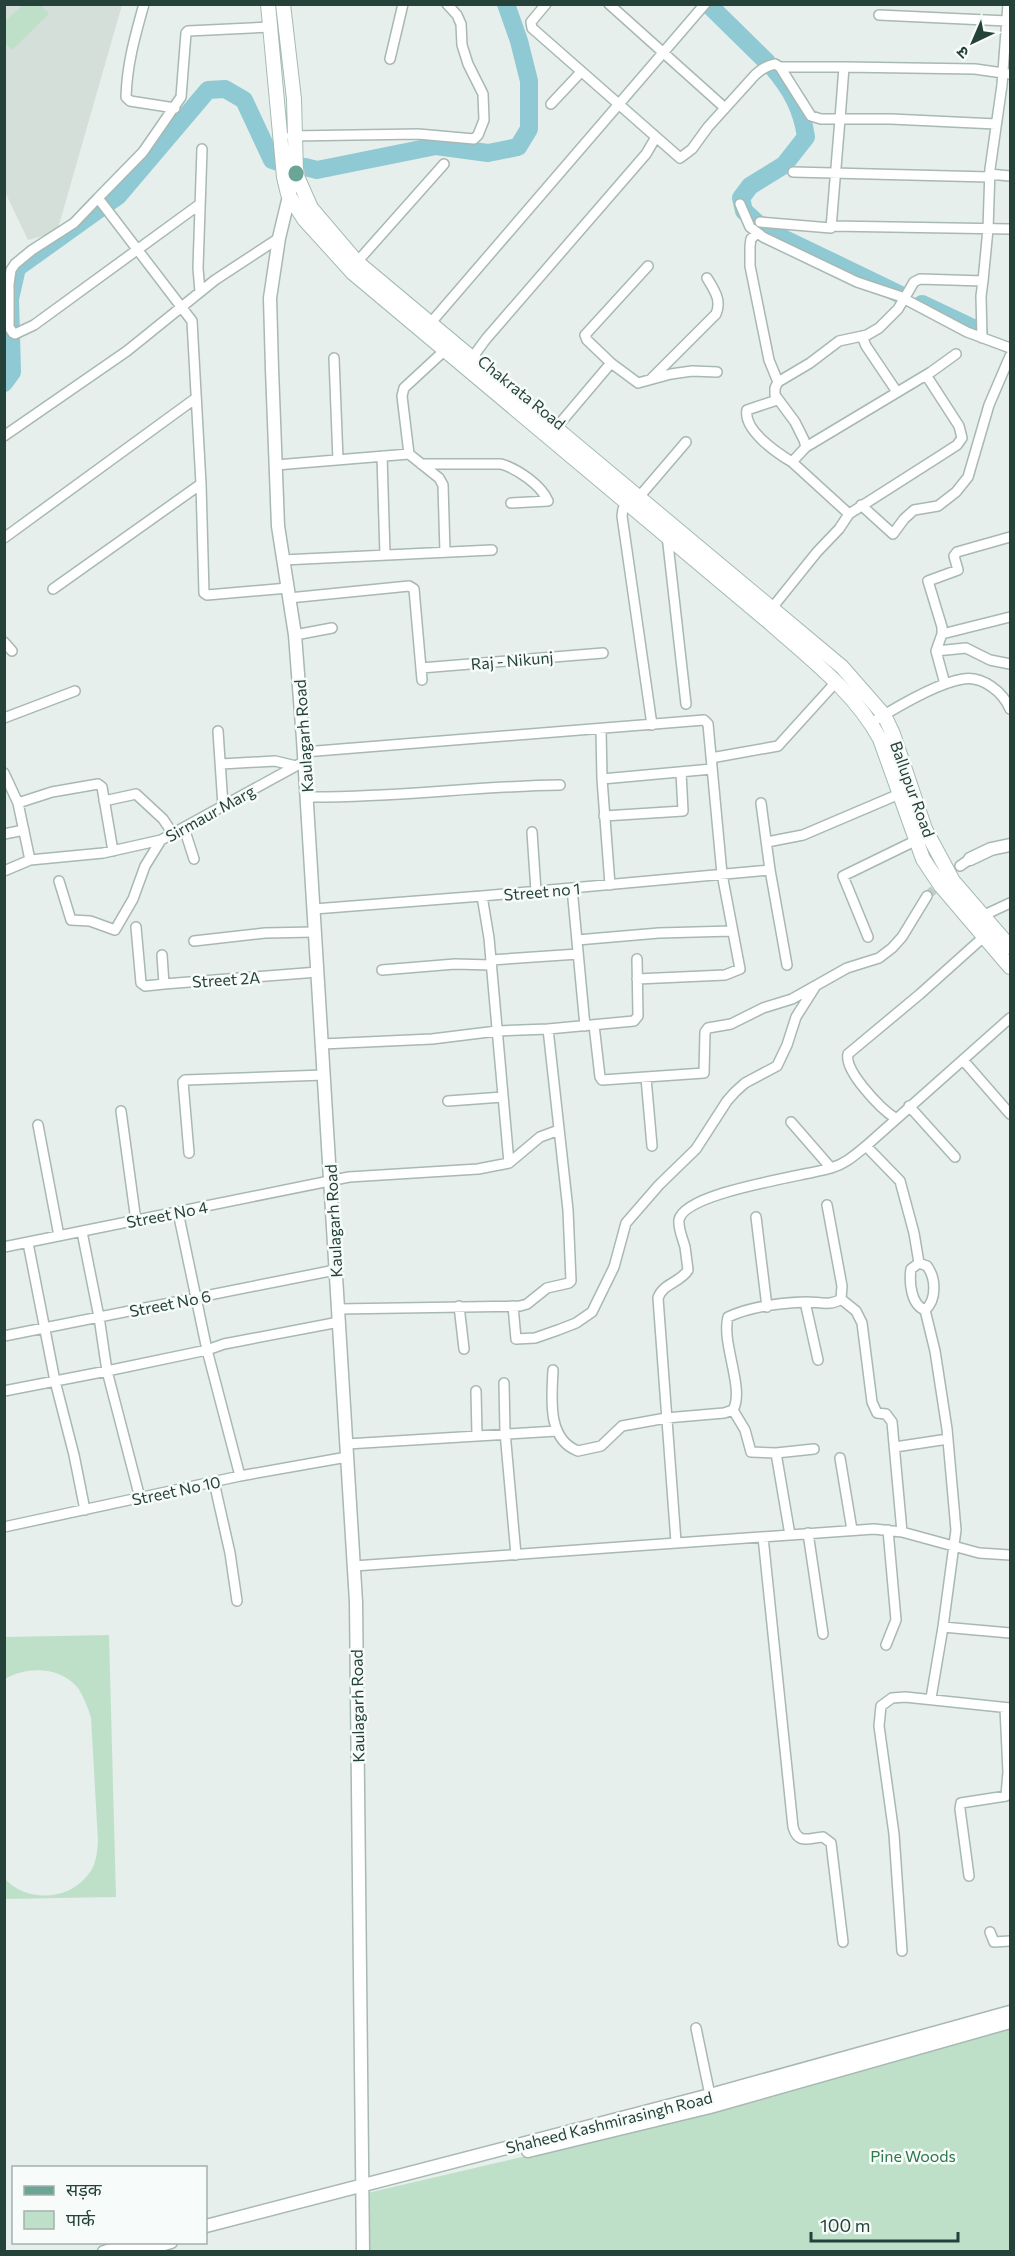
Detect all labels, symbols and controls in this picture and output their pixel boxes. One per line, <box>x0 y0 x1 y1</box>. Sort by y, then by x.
north arrow <box>943 12 1003 72</box>
text: उ <box>952 43 972 63</box>
street label: Chakrata Road <box>474 351 570 433</box>
street label: Raj - Nikunj <box>470 647 554 673</box>
street label: Kaulagarh Road <box>290 679 316 793</box>
street label: Ballupur Road <box>887 738 939 840</box>
street label: Sirmaur Marg <box>162 780 258 845</box>
street label: Street no 1 <box>503 878 581 904</box>
street label: Street 2A <box>191 967 261 991</box>
street label: Kaulagarh Road <box>321 1164 345 1278</box>
street label: Street No 4 <box>125 1197 210 1231</box>
street label: Street No 6 <box>128 1286 212 1320</box>
street label: Street No 10 <box>130 1471 222 1509</box>
street label: Kaulagarh Road <box>347 1649 367 1763</box>
street label: Shaheed Kashmirasingh Road <box>504 2087 714 2157</box>
park label: Pine Woods <box>870 2146 956 2165</box>
legend <box>12 2166 207 2244</box>
text: सड़क <box>66 2178 103 2200</box>
scale bar <box>811 2205 958 2243</box>
text: पार्क <box>66 2208 96 2230</box>
text: 100 m <box>820 2214 870 2236</box>

